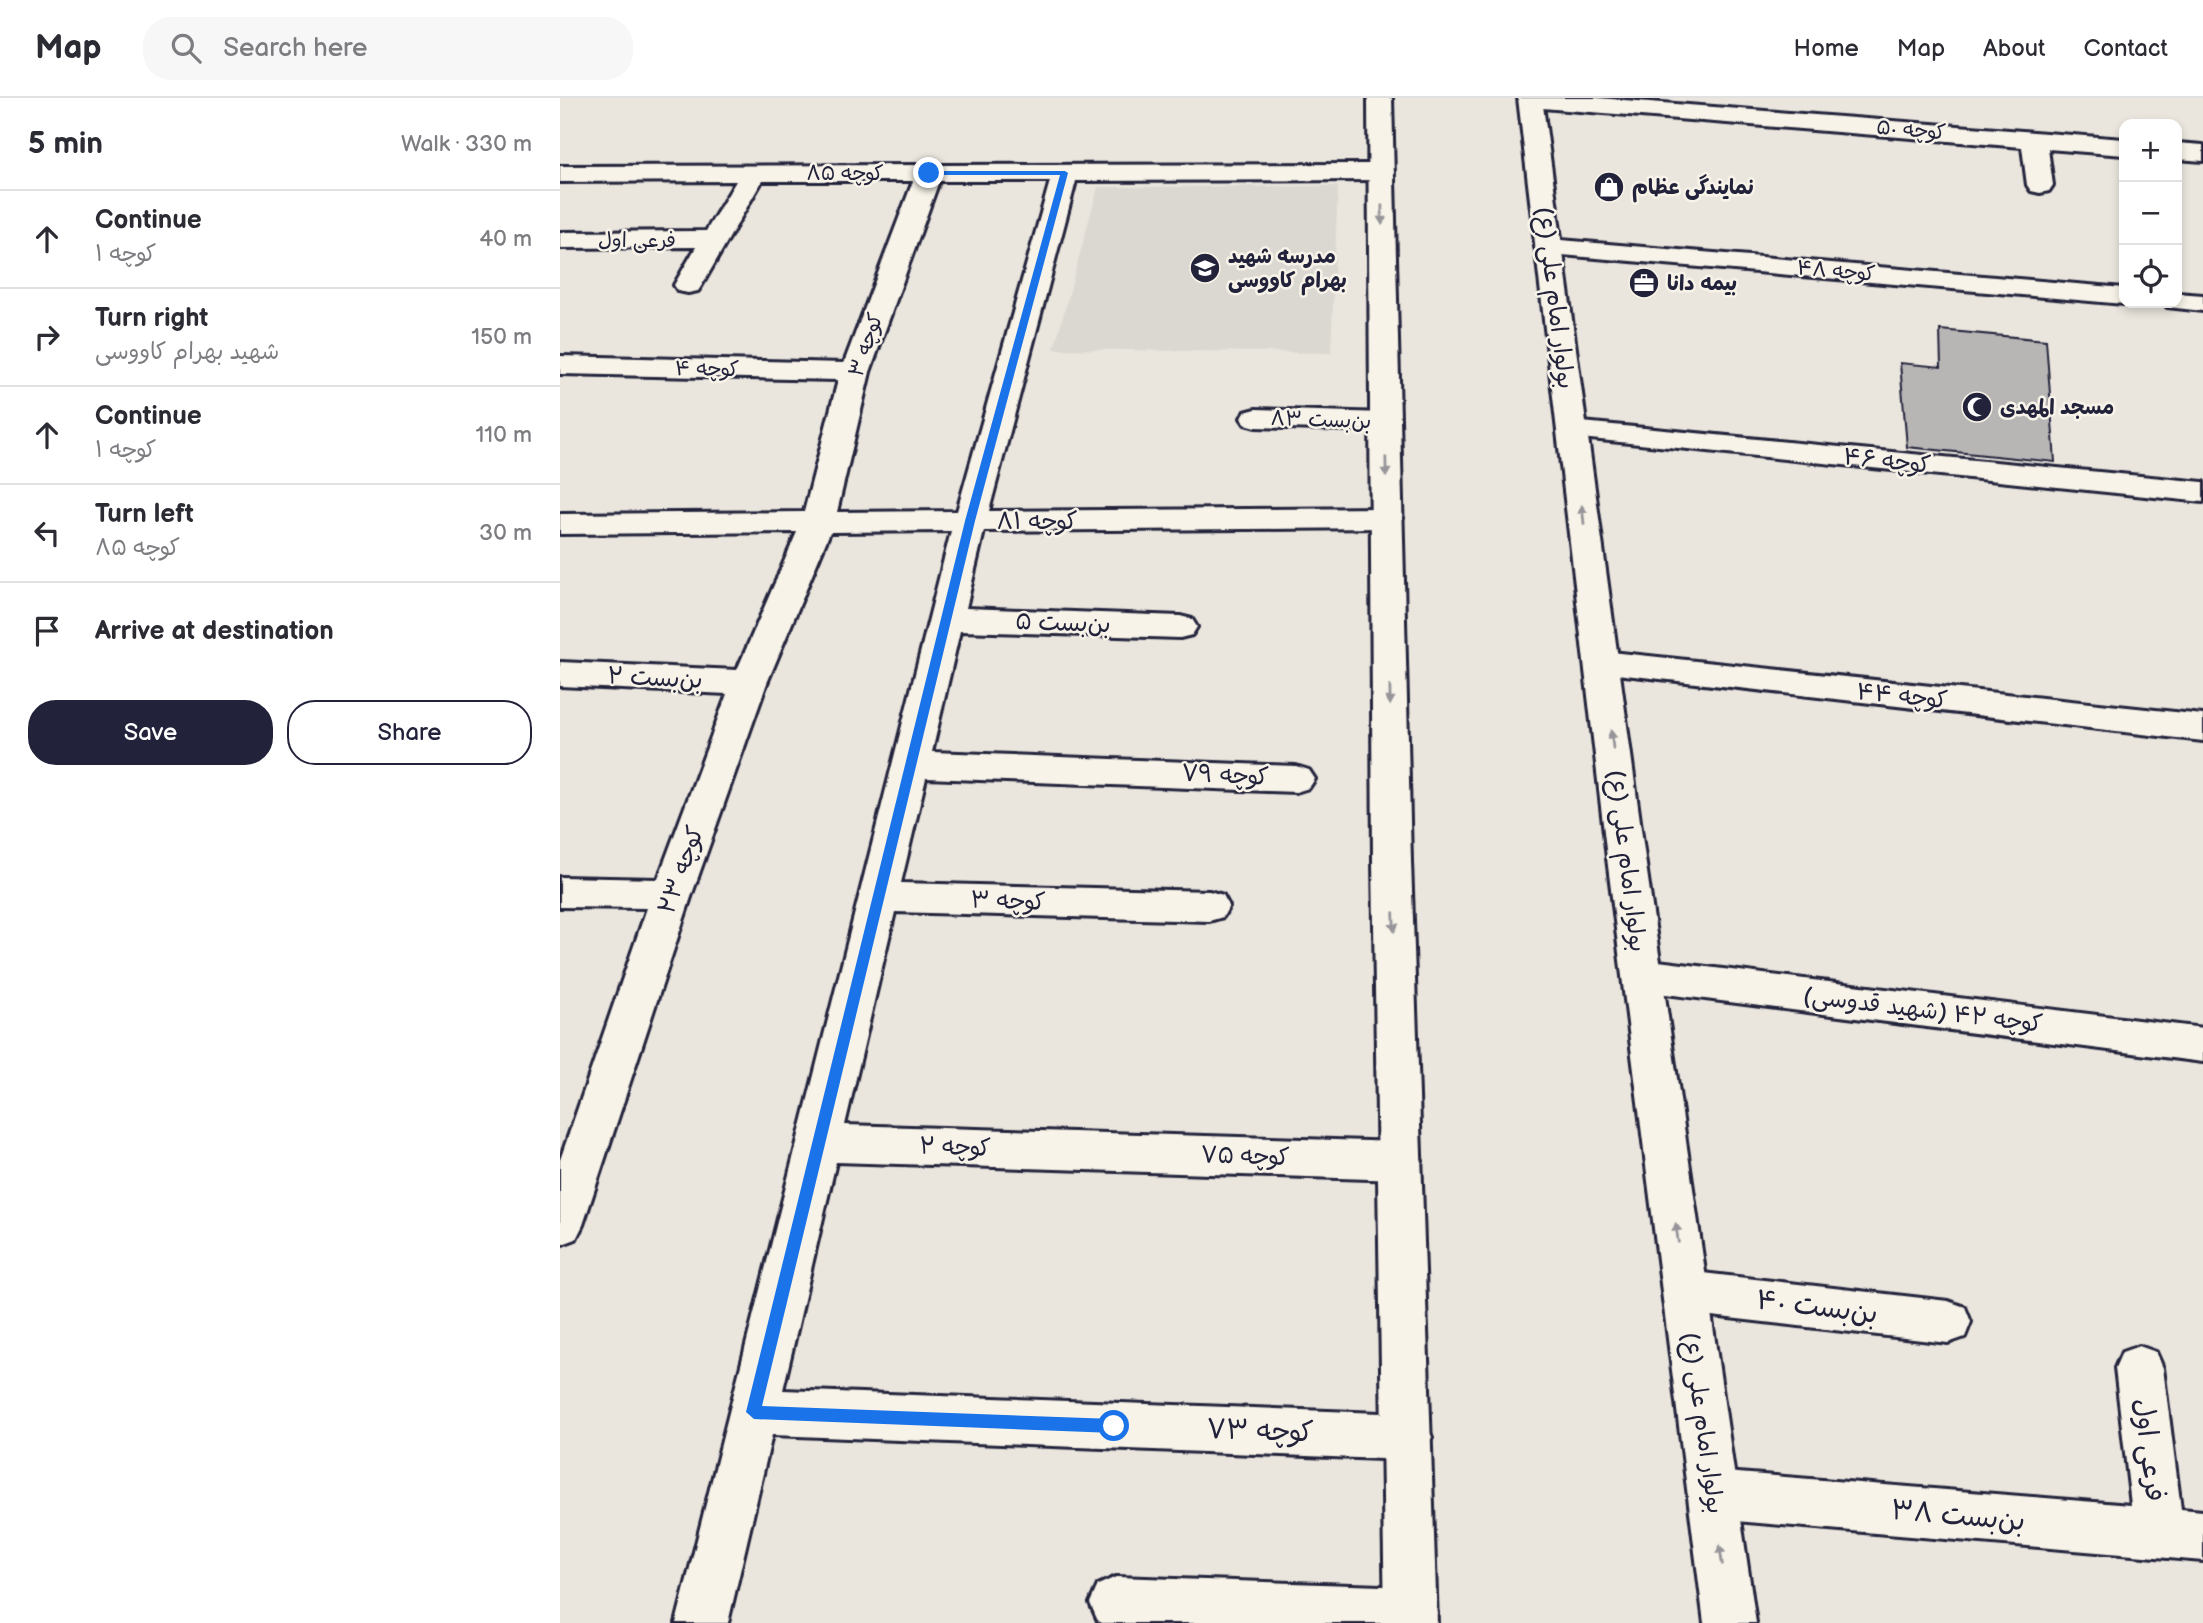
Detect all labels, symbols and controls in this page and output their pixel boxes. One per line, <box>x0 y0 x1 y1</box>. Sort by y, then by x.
search box <box>143 17 633 80</box>
text: Map <box>35 28 101 68</box>
icon: search <box>167 29 205 67</box>
text: Search here <box>223 33 367 64</box>
text: Home <box>1794 34 1859 63</box>
text: Map <box>1897 34 1945 63</box>
text: About <box>1983 34 2045 63</box>
text: Contact <box>2083 34 2168 63</box>
street label: کوچه ۵۰ <box>1875 115 1947 145</box>
map controls <box>2119 119 2182 308</box>
button: + <box>2119 119 2182 182</box>
text: 5 min <box>28 126 103 162</box>
text: Walk · 330 m <box>401 130 532 158</box>
route end <box>913 157 944 188</box>
street label: کوچه ۸۵ <box>806 161 884 186</box>
shop icon: نمایندگی عظام <box>1592 170 1626 204</box>
place label: نمایندگی عظام <box>1632 174 1754 203</box>
button: − <box>2119 182 2182 245</box>
one-way arrow <box>1376 204 1388 226</box>
text: Continue <box>95 205 202 236</box>
street label: بولوار امام علی (ع) <box>1526 205 1581 391</box>
icon: ahead <box>28 220 66 258</box>
text: 40 m <box>479 225 532 253</box>
street label: فرعی اول <box>598 228 676 254</box>
text: کوچه ۱ <box>95 240 156 268</box>
place label: مدرسه شهید بهرام کاووسی <box>1228 244 1347 296</box>
button: locate <box>2119 245 2182 308</box>
school or university icon: مدرسه شهید بهرام کاووسی <box>1188 251 1222 285</box>
street label: کوچه ۴۸ <box>1796 255 1876 287</box>
office icon: بیمه دانا <box>1627 266 1661 300</box>
place label: بیمه دانا <box>1667 271 1737 296</box>
text: Turn right <box>95 303 208 334</box>
street label: کوچه ۳ <box>843 310 889 380</box>
icon: right <box>28 318 66 356</box>
text: 150 m <box>471 323 532 351</box>
text: شهید بهرام کاووسی <box>95 338 279 366</box>
street label: کوچه ۴ <box>675 356 739 382</box>
mosque icon: مسجد المهدی <box>1960 390 1994 424</box>
place label: مسجد المهدی <box>2000 395 2114 420</box>
text: Continue <box>95 401 202 432</box>
street label: بن‌بست ۸۳ <box>1270 406 1372 434</box>
icon: ahead <box>28 416 66 454</box>
text: 110 m <box>475 421 532 449</box>
text: کوچه ۱ <box>95 436 156 464</box>
street label: کوچه ۴۶ <box>1842 442 1932 480</box>
one-way arrow <box>1380 456 1392 478</box>
text: Turn left <box>95 499 194 530</box>
one-way arrow <box>1577 503 1588 525</box>
street label: کوچه ۸۱ <box>997 507 1077 536</box>
icon: left <box>28 514 66 552</box>
text: 30 m <box>479 519 532 547</box>
text: کوچه ۸۵ <box>95 534 180 562</box>
street label: بن‌بست ۵ <box>1015 607 1111 639</box>
icon: arrive <box>28 612 66 650</box>
text: Arrive at destination <box>95 616 334 647</box>
street label: بن‌بست ۲ <box>607 661 703 695</box>
street label: کوچه ۴۴ <box>1855 677 1949 715</box>
one-way arrow <box>1384 684 1396 706</box>
button: Save <box>28 700 273 765</box>
button: Share <box>287 700 532 765</box>
one-way arrow <box>1606 729 1617 751</box>
street label: کوچه ۷۹ <box>1181 758 1269 792</box>
street label: بولوار امام علی (ع) <box>1598 768 1653 954</box>
street label: کوچه ۲۳ <box>652 822 710 918</box>
street label: کوچه ۳ <box>970 885 1046 917</box>
one-way arrow <box>1388 911 1400 933</box>
street label: کوچه ۴۲ (شهید قدوسی) <box>1802 981 2044 1039</box>
street label: کوچه ۲ <box>919 1131 991 1163</box>
street label: کوچه ۷۵ <box>1200 1140 1290 1172</box>
one-way arrow <box>1672 1222 1683 1244</box>
street label: بن‌بست ۴۰ <box>1754 1283 1880 1331</box>
street label: بولوار امام علی (ع) <box>1673 1330 1730 1516</box>
street label: فرعی اول <box>2126 1396 2172 1504</box>
route start <box>1098 1410 1129 1441</box>
street label: کوچه ۷۳ <box>1206 1413 1314 1449</box>
street label: بن‌بست ۳۸ <box>1890 1494 2026 1538</box>
one-way arrow <box>1716 1544 1727 1566</box>

